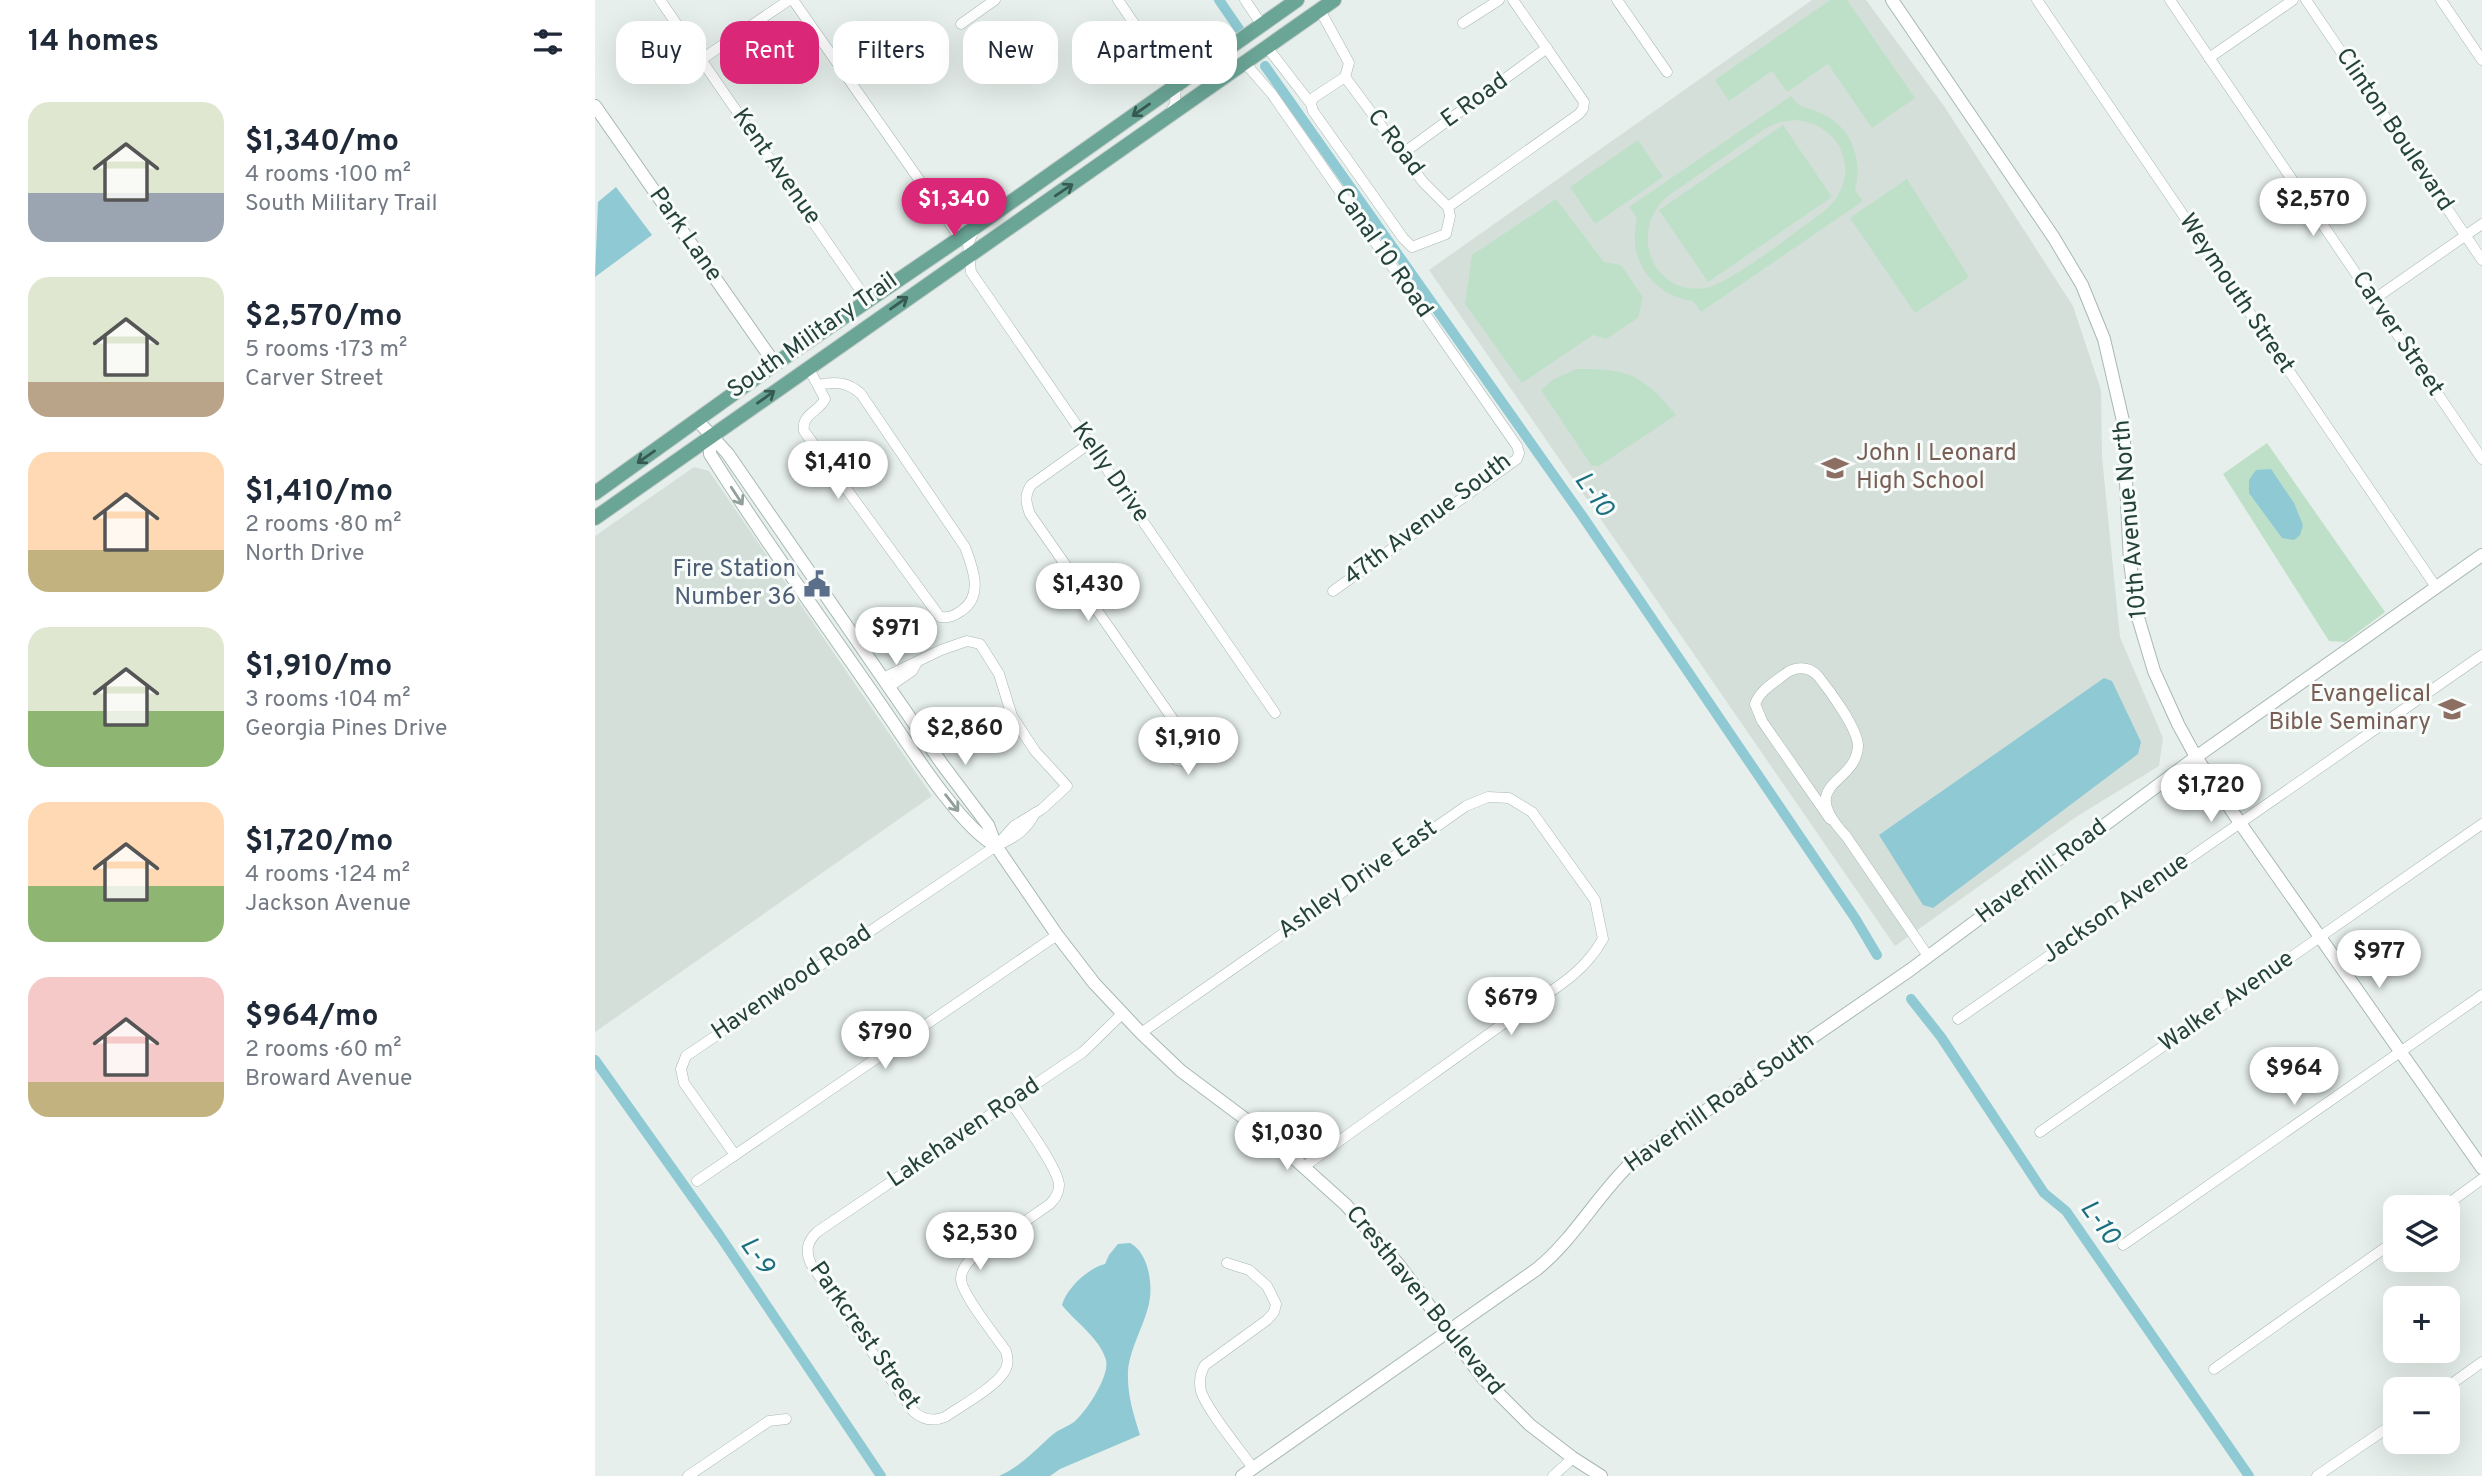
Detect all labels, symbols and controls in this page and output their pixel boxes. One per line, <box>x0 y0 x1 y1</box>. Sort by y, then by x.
chip: Buy <box>616 21 706 84</box>
chip: Rent <box>720 21 819 84</box>
chip: Filters <box>833 21 949 84</box>
chip: New <box>963 21 1058 84</box>
chip: Apartment <box>1072 21 1237 84</box>
icon: filters <box>529 23 567 61</box>
text: 14 homes <box>28 24 159 61</box>
street label: Clinton Boulevard <box>2328 42 2460 218</box>
street label: E Road <box>1436 67 1514 135</box>
one-way arrow <box>1132 102 1151 117</box>
street label: Kent Avenue <box>725 103 827 231</box>
street label: C Road <box>1360 103 1430 183</box>
text: $1,340/mo <box>245 124 399 161</box>
icon: home <box>84 130 168 214</box>
text: 4 rooms · 100 m² <box>245 161 411 190</box>
pin: $1,340 <box>897 178 1011 238</box>
pin: $2,570 <box>2256 178 2370 238</box>
street label: Park Lane <box>642 182 728 288</box>
street label: Canal 10 Road <box>1327 182 1439 324</box>
one-way arrow <box>1054 183 1073 197</box>
text: $1,340 <box>918 186 990 215</box>
text: $2,570 <box>2275 186 2351 215</box>
text: South Military Trail <box>245 190 437 219</box>
street label: Weymouth Street <box>2171 208 2301 380</box>
street label: South Military Trail <box>722 266 904 406</box>
street label: Carver Street <box>2344 266 2450 402</box>
one-way arrow <box>889 296 908 311</box>
text: $2,570/mo <box>245 299 402 336</box>
icon: home <box>84 305 168 389</box>
text: 5 rooms · 173 m² <box>245 336 407 365</box>
text: Carver Street <box>245 365 383 394</box>
one-way arrow <box>756 390 775 404</box>
street label: Kelly Drive <box>1064 417 1156 529</box>
street label: 10th Avenue North <box>2107 419 2155 619</box>
place label: John I Leonard High School <box>1856 439 2017 497</box>
pin: $1,410 <box>781 442 895 501</box>
street label: 47th Avenue South <box>1338 447 1518 593</box>
text: $1,410 <box>804 449 872 478</box>
one-way arrow <box>637 450 656 464</box>
school or university icon: John I Leonard High School <box>1820 453 1850 483</box>
water label: L-10 <box>1566 466 1620 524</box>
text: $1,410/mo <box>245 474 393 511</box>
icon: home <box>84 480 168 564</box>
one-way arrow <box>730 486 744 505</box>
text: 2 rooms · 80 m² <box>245 511 402 540</box>
text: North Drive <box>245 540 364 569</box>
place label: Fire Station Number 36 <box>672 555 796 613</box>
pin: $1,430 <box>1031 564 1145 623</box>
public building icon: Fire Station Number 36 <box>802 569 832 599</box>
text: $1,430 <box>1052 571 1124 600</box>
pin: $971 <box>855 608 937 667</box>
text: $971 <box>871 615 921 644</box>
text: $1,910/mo <box>245 649 392 686</box>
icon: home <box>84 655 168 739</box>
place label: Evangelical Bible Seminary <box>2268 680 2431 738</box>
text: 3 rooms · 104 m² <box>245 686 410 715</box>
school or university icon: Evangelical Bible Seminary <box>2437 694 2467 724</box>
pin: $2,860 <box>908 708 1022 767</box>
text: Georgia Pines Drive <box>245 715 447 744</box>
text: $2,860 <box>926 715 1004 744</box>
pin: $1,910 <box>1131 718 1245 777</box>
text: $1,910 <box>1154 725 1222 754</box>
pin: $1,720 <box>2154 764 2268 824</box>
text: $1,720 <box>2177 772 2245 801</box>
one-way arrow <box>944 793 959 811</box>
street label: Haverhill Road <box>1970 813 2114 931</box>
street label: Ashley Drive East <box>1273 814 1443 946</box>
text: $1,720/mo <box>245 824 393 861</box>
icon: home <box>84 830 168 914</box>
street label: Jackson Avenue <box>2037 847 2195 971</box>
text: 4 rooms · 124 m² <box>245 861 410 890</box>
text: Jackson Avenue <box>245 890 411 919</box>
street label: Havenwood Road <box>706 918 878 1048</box>
pin: $977 <box>2338 930 2420 990</box>
text: $977 <box>2353 938 2405 967</box>
street label: Walker Avenue <box>2154 944 2300 1060</box>
pin: $679 <box>1470 978 1552 1037</box>
text: $679 <box>1484 985 1538 1014</box>
text: $964/mo <box>245 999 378 1036</box>
icon: home <box>84 1005 168 1089</box>
pin: $790 <box>844 1012 926 1071</box>
text: $790 <box>857 1019 913 1048</box>
street label: Haverhill Road South <box>1619 1026 1821 1180</box>
text: 2 rooms · 60 m² <box>245 1036 402 1065</box>
pin: $964 <box>2253 1048 2335 1107</box>
text: $964 <box>2266 1055 2322 1084</box>
text: Broward Avenue <box>245 1065 412 1094</box>
street label: Lakehaven Road <box>882 1071 1046 1195</box>
pin: $1,030 <box>1230 1112 1344 1172</box>
text: $1,030 <box>1251 1120 1323 1149</box>
water label: L-10 <box>2072 1194 2127 1252</box>
map controls <box>2383 1195 2460 1454</box>
button: layers <box>2383 1195 2460 1272</box>
street label: Cresthaven Boulevard <box>1338 1200 1510 1402</box>
pin: $2,530 <box>923 1212 1037 1272</box>
text: $2,530 <box>942 1220 1018 1249</box>
water label: L-9 <box>731 1231 781 1282</box>
street label: Parkcrest Street <box>802 1256 926 1416</box>
button: + <box>2383 1286 2460 1363</box>
button: − <box>2383 1377 2460 1454</box>

